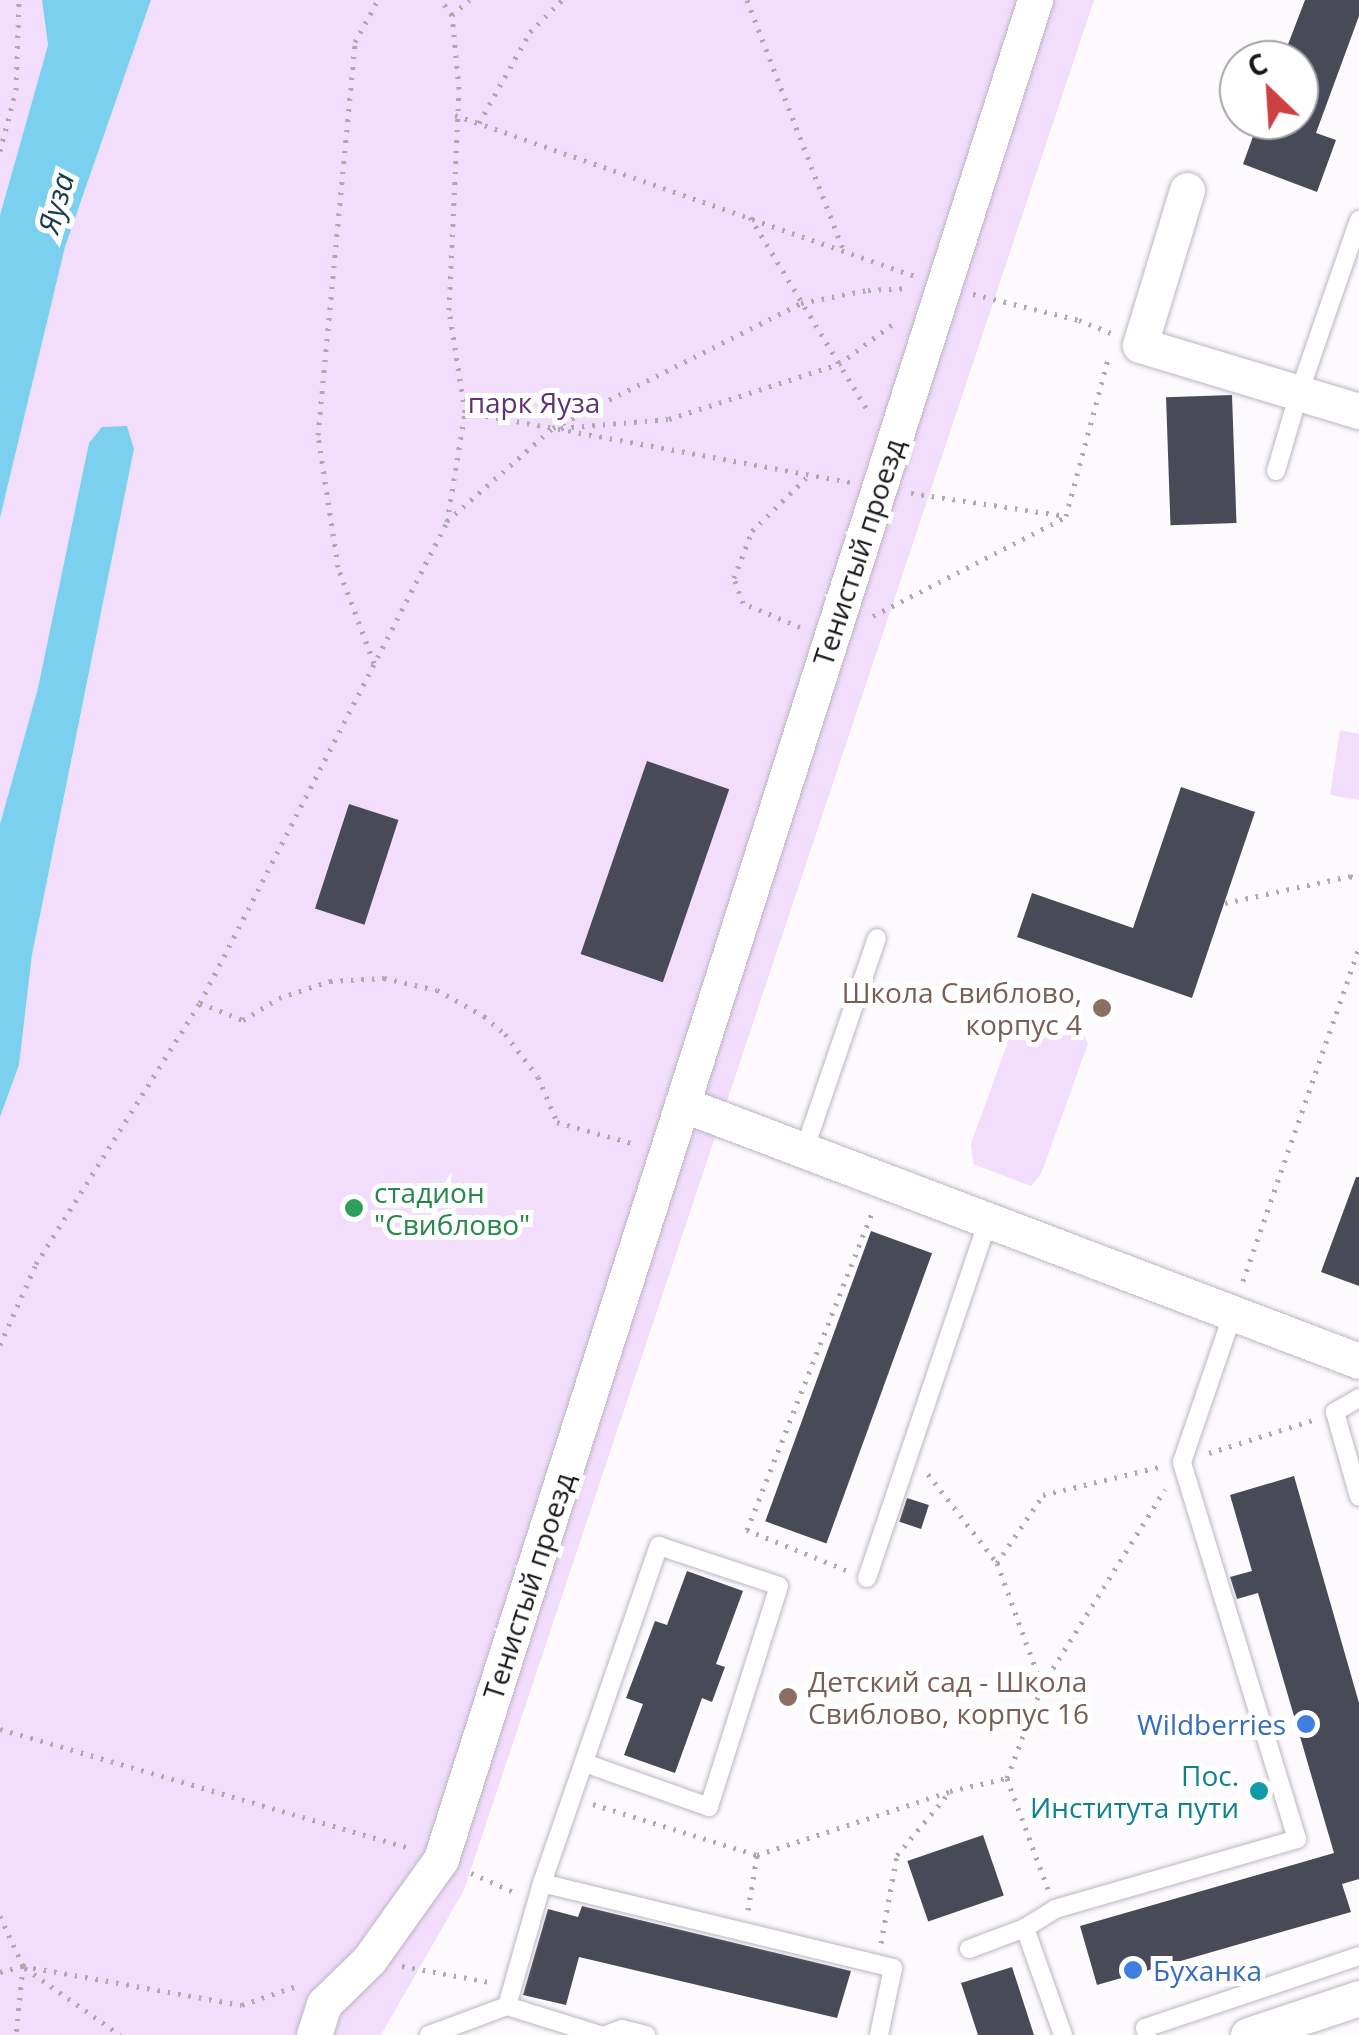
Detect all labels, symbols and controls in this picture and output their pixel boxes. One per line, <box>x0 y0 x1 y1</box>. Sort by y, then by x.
north arrow <box>1219 40 1319 140</box>
text: С <box>1241 44 1273 86</box>
water label: Яуза <box>30 169 82 237</box>
park label: парк Яуза <box>468 385 600 419</box>
street label: Тенистый проезд <box>805 434 911 670</box>
place label: Школа Свиблово, корпус 4 <box>842 975 1082 1041</box>
marker: Школа Свиблово, корпус 4 <box>1091 997 1113 1019</box>
place label: стадион "Свиблово" <box>374 1175 530 1241</box>
marker: стадион "Свиблово" <box>343 1197 365 1219</box>
street label: Тенистый проезд <box>475 1468 581 1704</box>
place label: Детский сад - Школа Свиблово, корпус 16 <box>808 1664 1089 1730</box>
marker: Детский сад - Школа Свиблово, корпус 16 <box>777 1686 799 1708</box>
place label: Wildberries <box>1137 1707 1286 1741</box>
marker: Wildberries <box>1295 1713 1317 1735</box>
place label: Пос. Института пути <box>1030 1758 1239 1824</box>
marker: Пос. Института пути <box>1248 1780 1270 1802</box>
place label: Буханка <box>1153 1953 1262 1987</box>
marker: Буханка <box>1122 1959 1144 1981</box>

